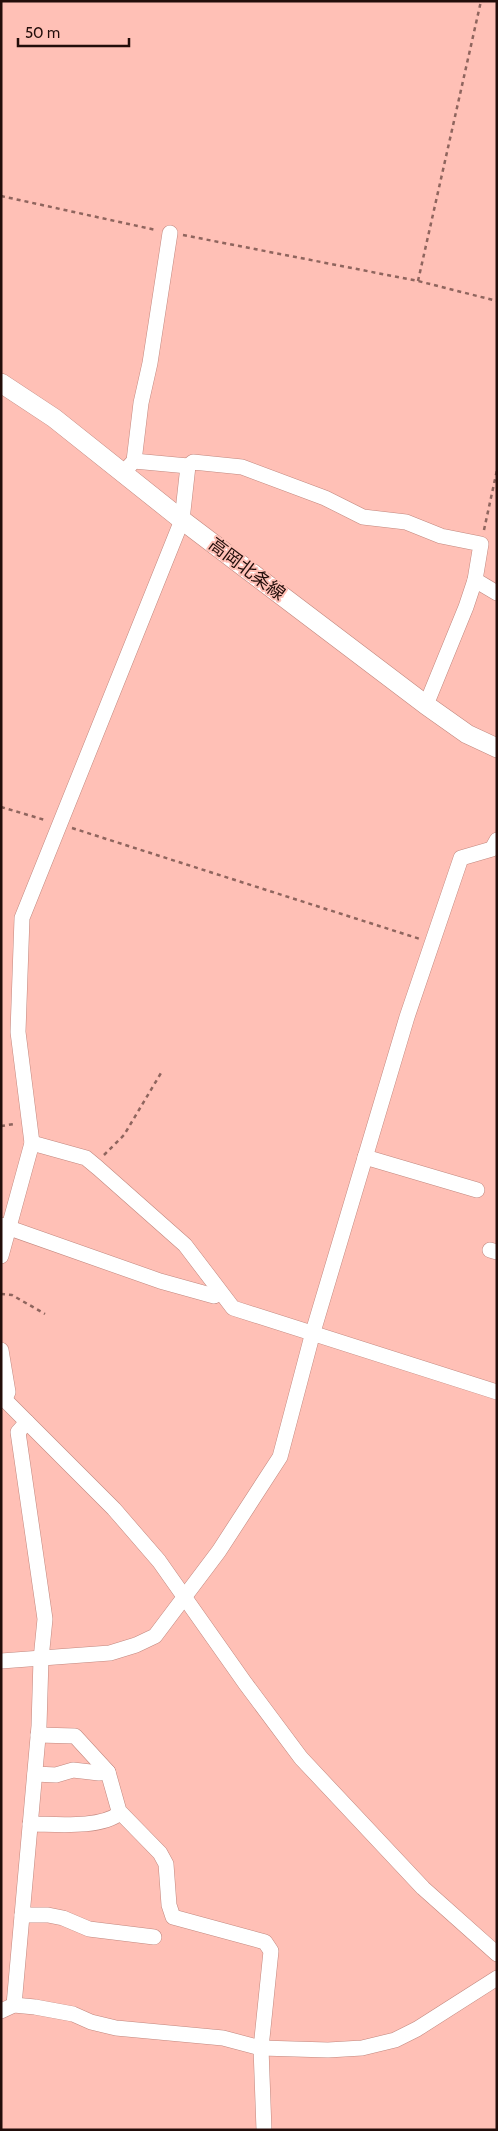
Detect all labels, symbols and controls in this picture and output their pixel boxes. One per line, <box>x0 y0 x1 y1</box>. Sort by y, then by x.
scale bar <box>18 15 129 47</box>
text: 50 m <box>25 24 60 42</box>
street label: 高岡北条線 <box>204 533 290 605</box>

